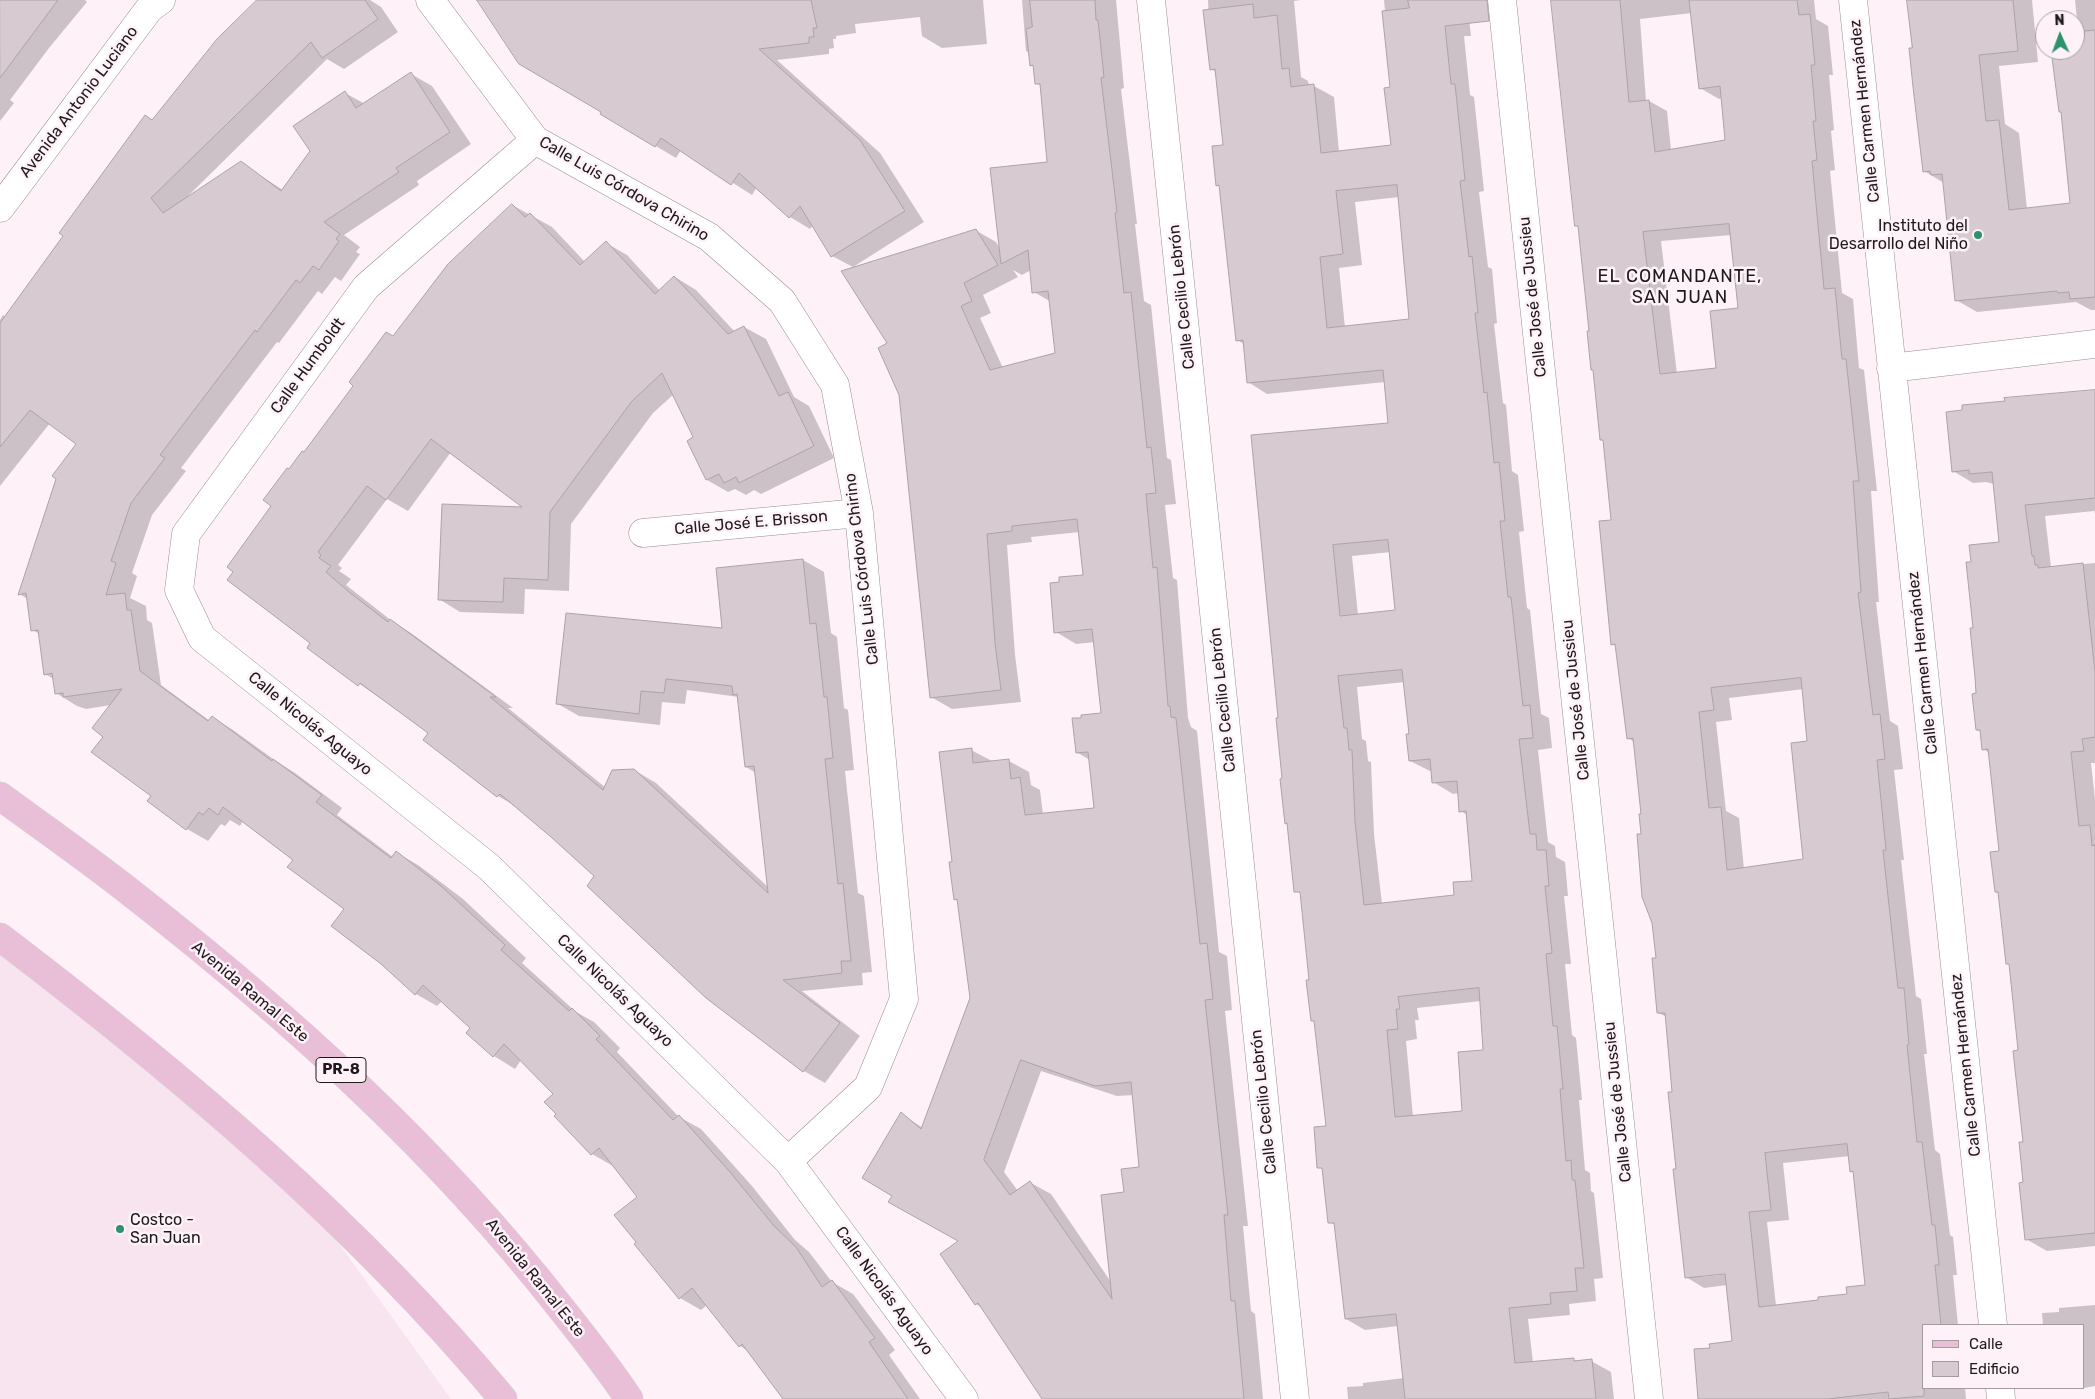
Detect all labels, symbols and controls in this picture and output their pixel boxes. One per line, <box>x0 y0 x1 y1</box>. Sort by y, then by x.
north arrow <box>2035 10 2085 60</box>
text: N <box>2054 12 2065 29</box>
street label: Calle Carmen Hernández <box>1846 19 1884 203</box>
street label: Avenida Antonio Luciano <box>16 22 142 182</box>
street label: Calle Luis Córdova Chirino <box>536 132 712 246</box>
street label: Calle José de Jussieu <box>1515 216 1551 378</box>
place label: Instituto del Desarrollo del Niño <box>1829 216 1968 254</box>
street label: Calle Cecilio Lebrón <box>1165 224 1199 370</box>
marker: Instituto del Desarrollo del Niño <box>1972 229 1984 241</box>
district label: EL COMANDANTE, SAN JUAN <box>1596 266 1764 308</box>
street label: Calle Humboldt <box>267 314 349 418</box>
street label: Calle Luis Córdova Chirino <box>841 472 883 666</box>
street label: Calle José E. Brisson <box>673 507 829 539</box>
street label: Calle Carmen Hernández <box>1904 571 1942 755</box>
street label: Calle José de Jussieu <box>1558 619 1594 781</box>
street label: Calle Cecilio Lebrón <box>1206 627 1240 773</box>
street label: Calle Nicolás Aguayo <box>244 668 376 780</box>
street label: Calle Nicolás Aguayo <box>553 931 677 1051</box>
street label: Avenida Ramal Este <box>188 937 312 1047</box>
street label: Calle Carmen Hernández <box>1947 973 1985 1157</box>
street label: Calle José de Jussieu <box>1600 1021 1636 1183</box>
street label: Calle Cecilio Lebrón <box>1247 1029 1281 1175</box>
road number: PR-8 <box>316 1058 366 1082</box>
place label: Costco - San Juan <box>130 1210 201 1248</box>
street label: Avenida Ramal Este <box>481 1215 589 1341</box>
marker: Costco - San Juan <box>114 1223 126 1235</box>
street label: Calle Nicolás Aguayo <box>831 1223 937 1359</box>
legend <box>1922 1324 2085 1389</box>
text: Calle <box>1969 1335 2003 1353</box>
text: Edificio <box>1969 1360 2019 1378</box>

